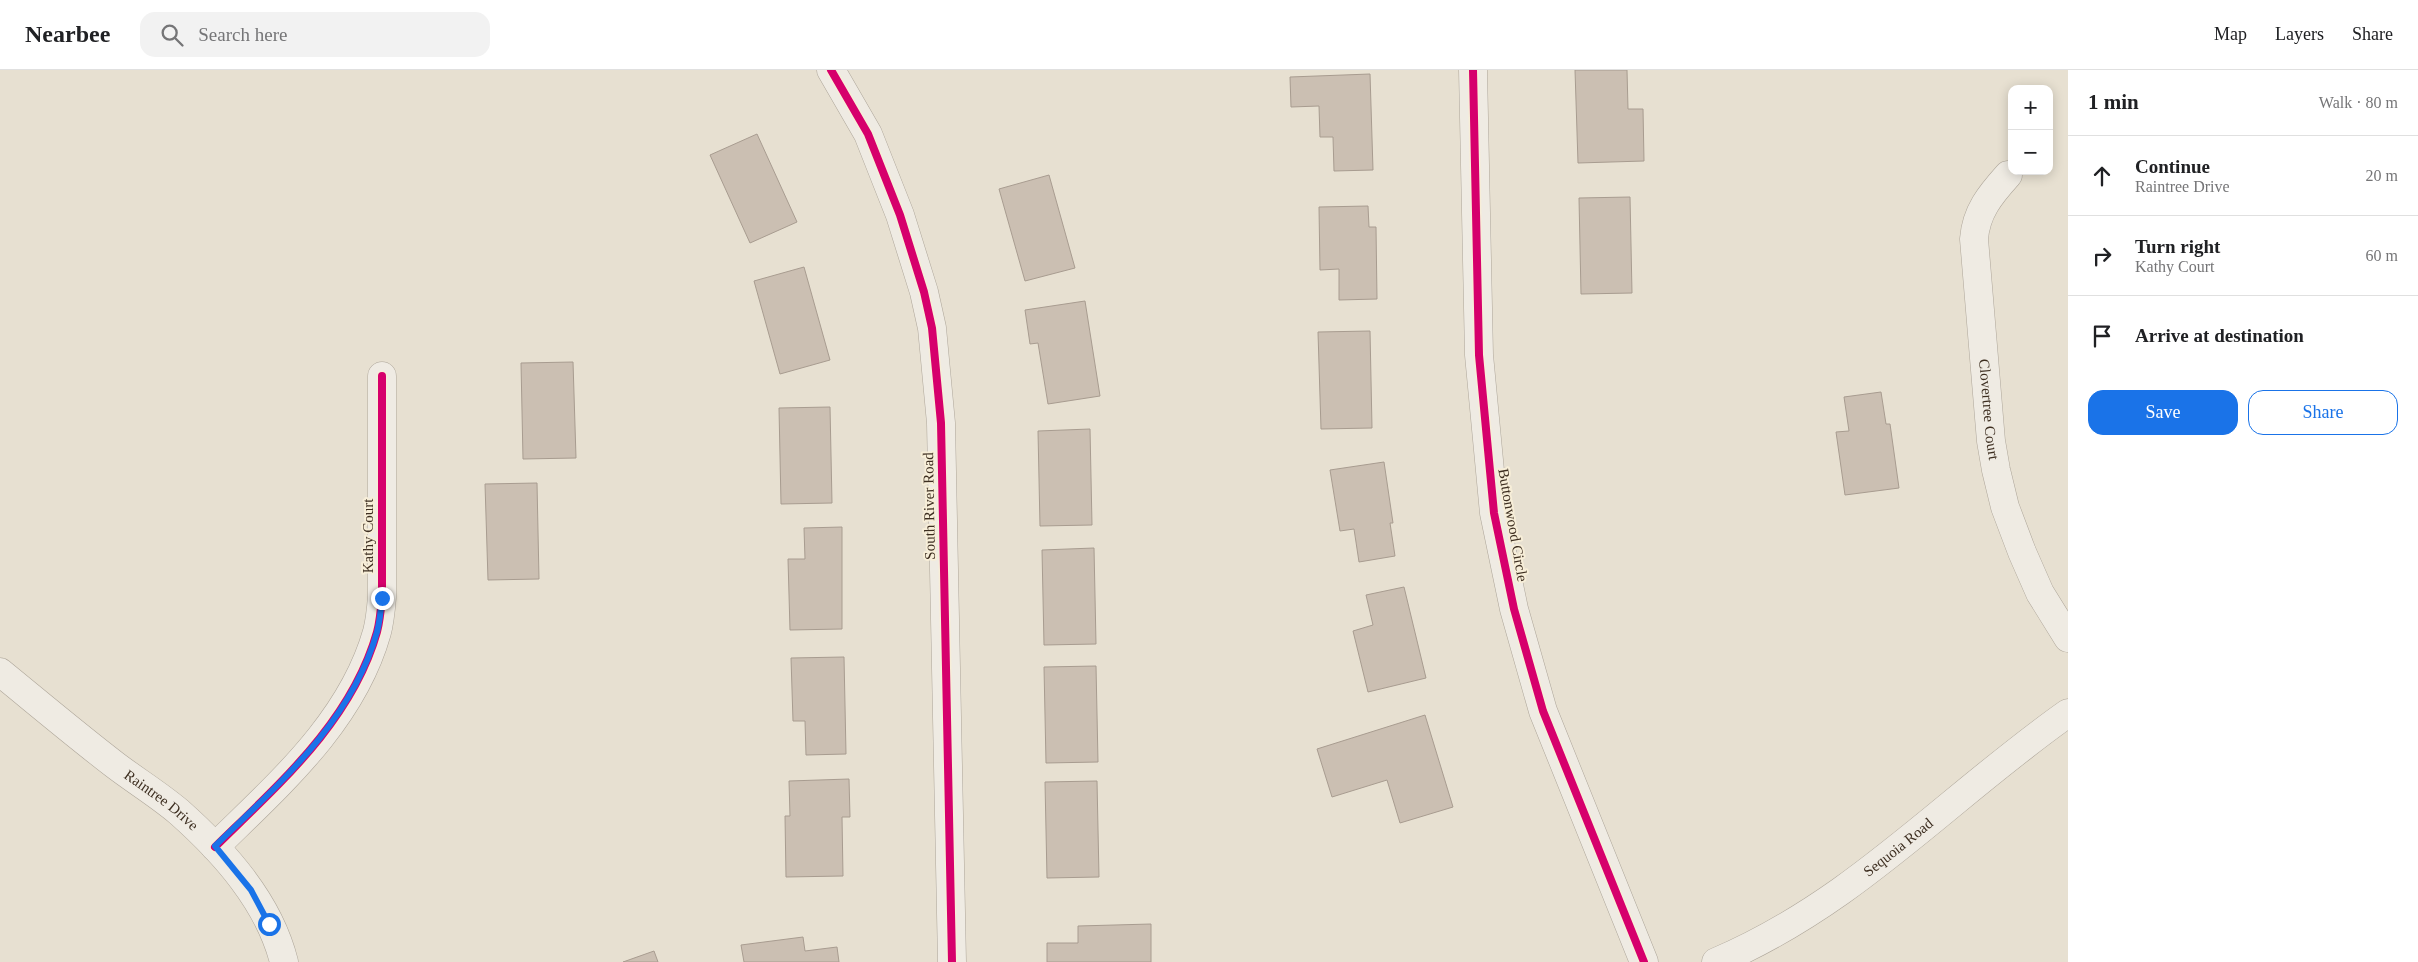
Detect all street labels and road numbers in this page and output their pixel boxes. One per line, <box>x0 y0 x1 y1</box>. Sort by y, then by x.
street label: Clovertree Court <box>1976 358 2002 462</box>
street label: South River Road <box>920 452 938 560</box>
street label: Buttonwood Circle <box>1495 467 1531 583</box>
street label: Kathy Court <box>360 498 376 573</box>
street label: Raintree Drive <box>121 767 202 834</box>
street label: Sequoia Road <box>1860 815 1936 880</box>

